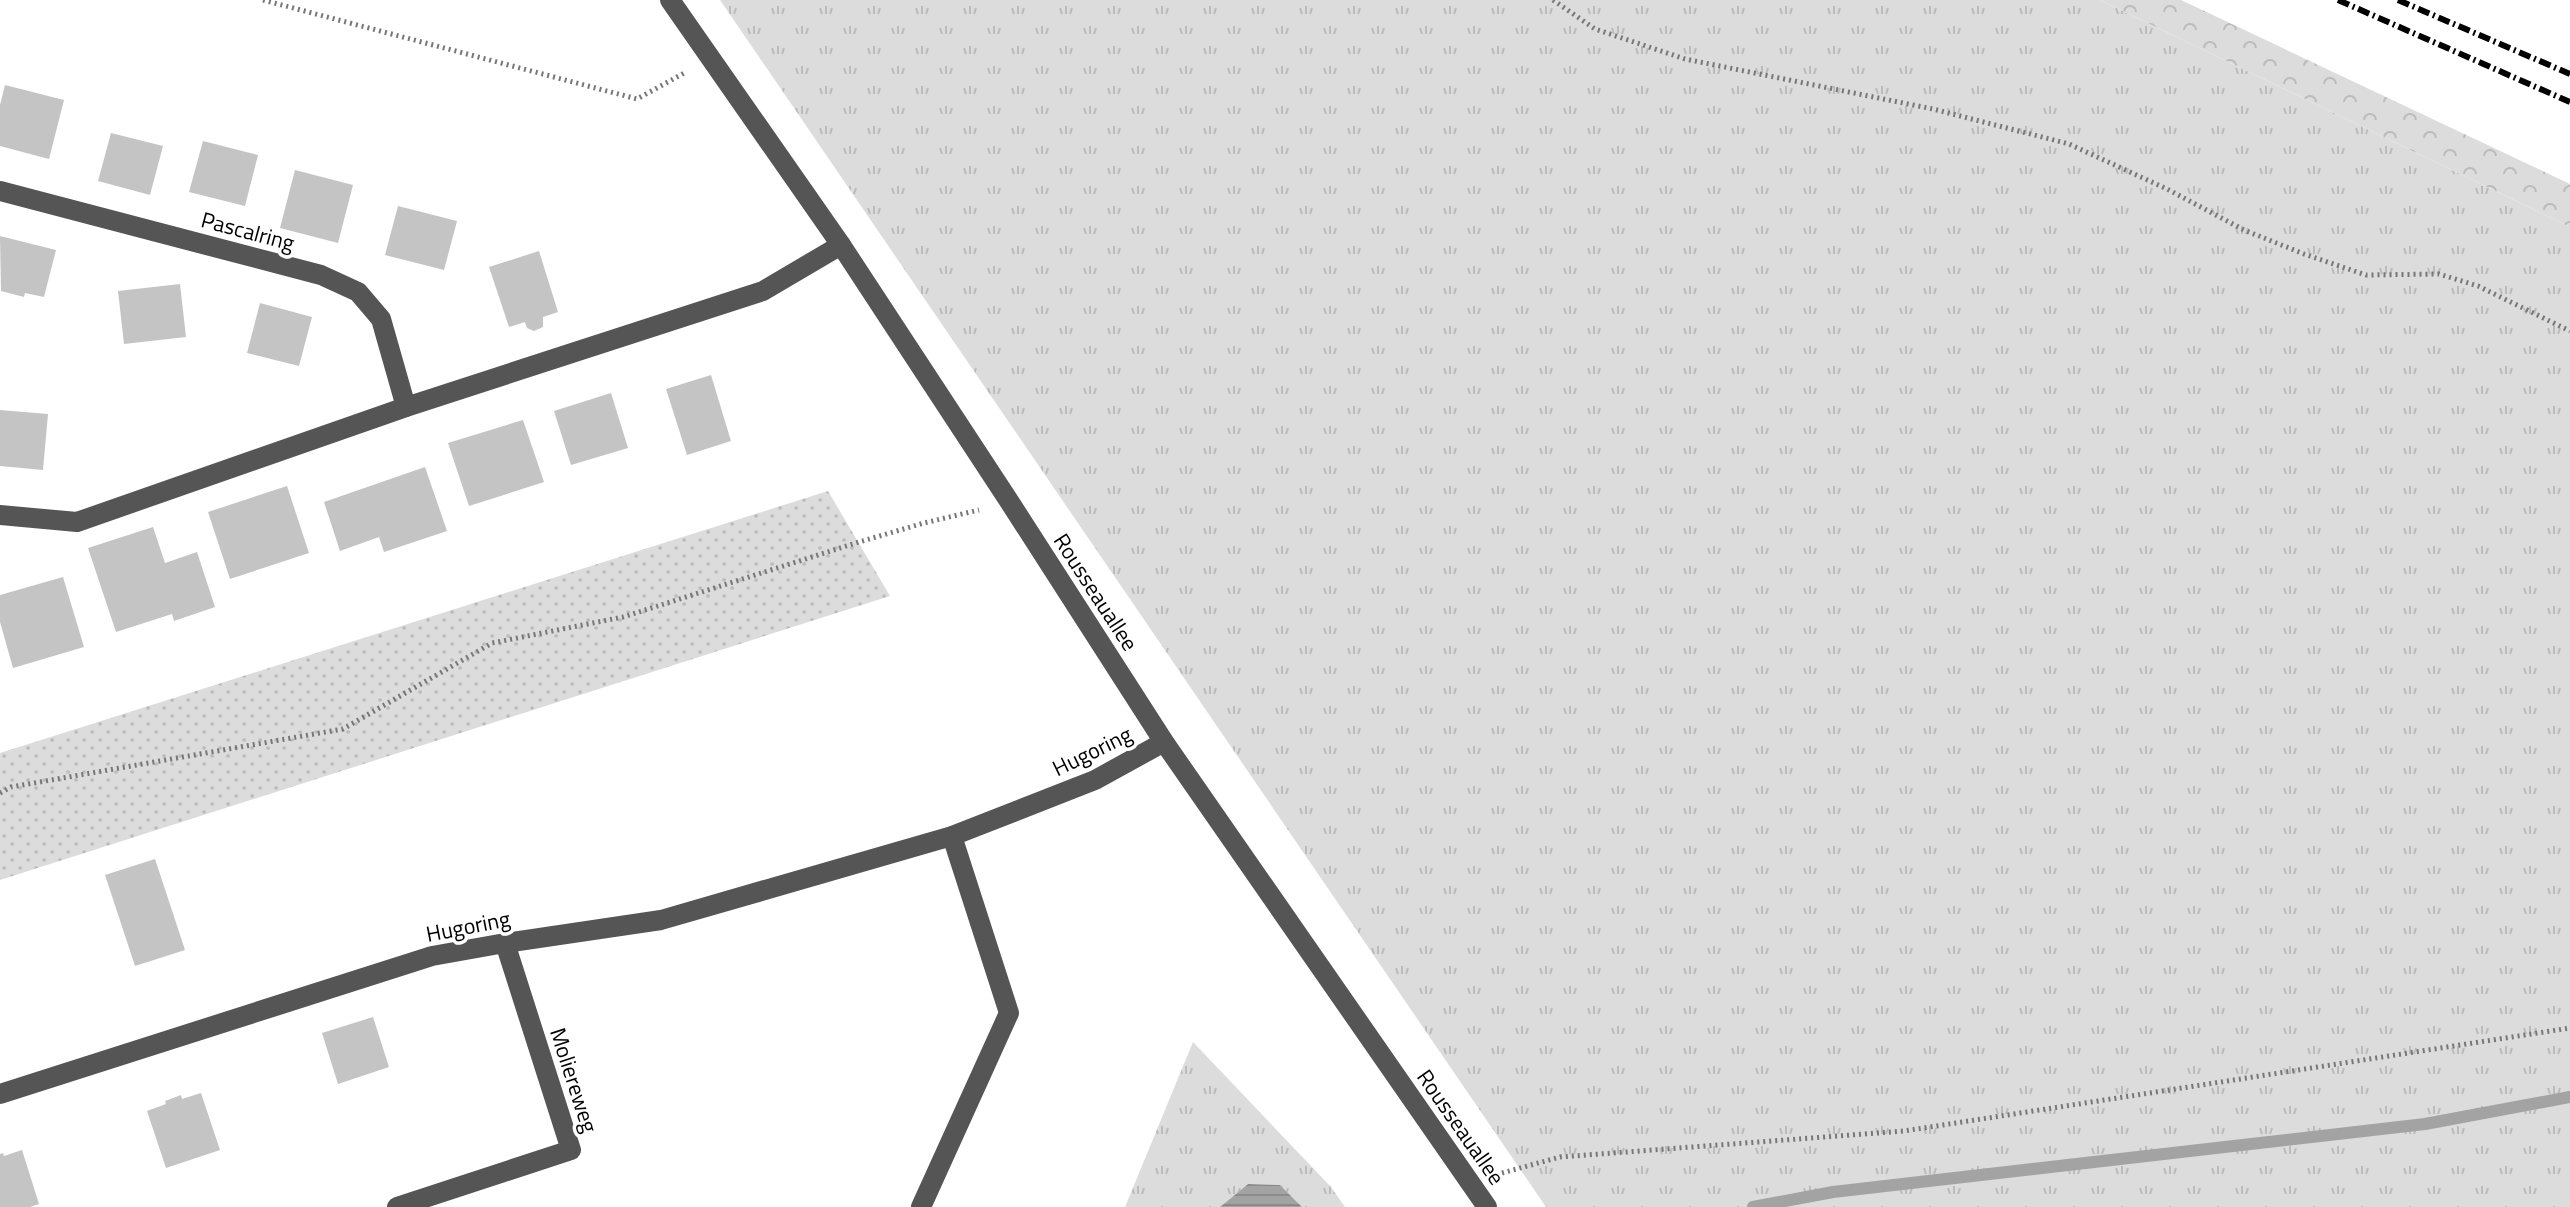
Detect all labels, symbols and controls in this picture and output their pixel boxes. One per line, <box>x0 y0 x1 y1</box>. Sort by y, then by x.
street label: Pascalring <box>198 202 298 260</box>
street label: Rousseauallee <box>1045 526 1147 658</box>
street label: Hugoring <box>1046 717 1138 785</box>
street label: Hugoring <box>423 901 513 951</box>
street label: Moliereweg <box>541 1023 607 1137</box>
street label: Rousseauallee <box>1409 1062 1513 1192</box>

